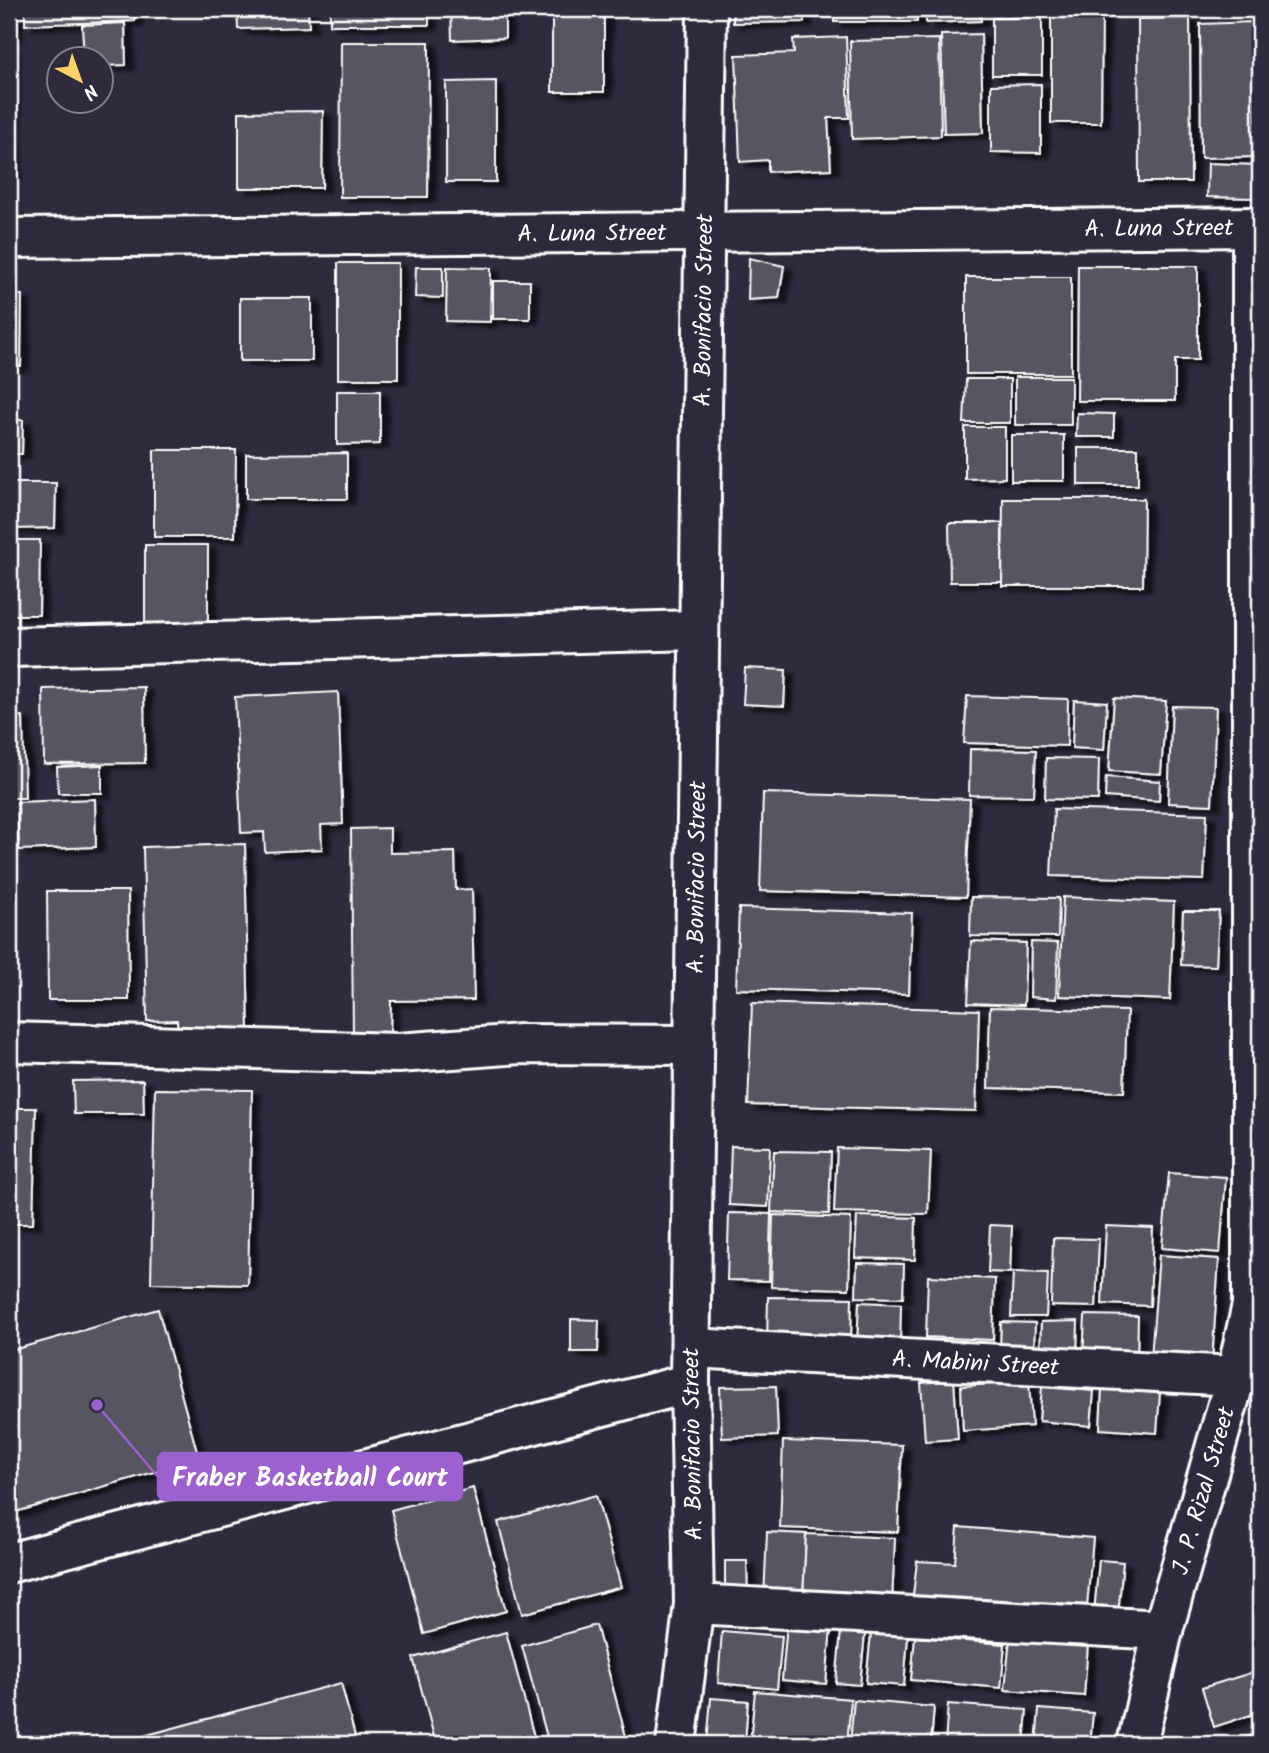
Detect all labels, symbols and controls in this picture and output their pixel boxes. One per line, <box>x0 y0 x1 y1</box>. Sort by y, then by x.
north arrow <box>46 46 116 116</box>
text: N <box>75 76 104 107</box>
street label: A. Luna Street <box>1084 209 1234 250</box>
street label: A. Bonifacio Street <box>684 213 725 407</box>
street label: A. Luna Street <box>517 214 667 255</box>
street label: A. Bonifacio Street <box>677 780 718 974</box>
street label: A. Mabini Street <box>891 1340 1061 1388</box>
street label: A. Bonifacio Street <box>672 1347 715 1541</box>
street label: J. P. Rizal Street <box>1162 1402 1247 1579</box>
callout: Fraber Basketball Court <box>158 1453 462 1500</box>
text: Fraber Basketball Court <box>172 1458 448 1500</box>

